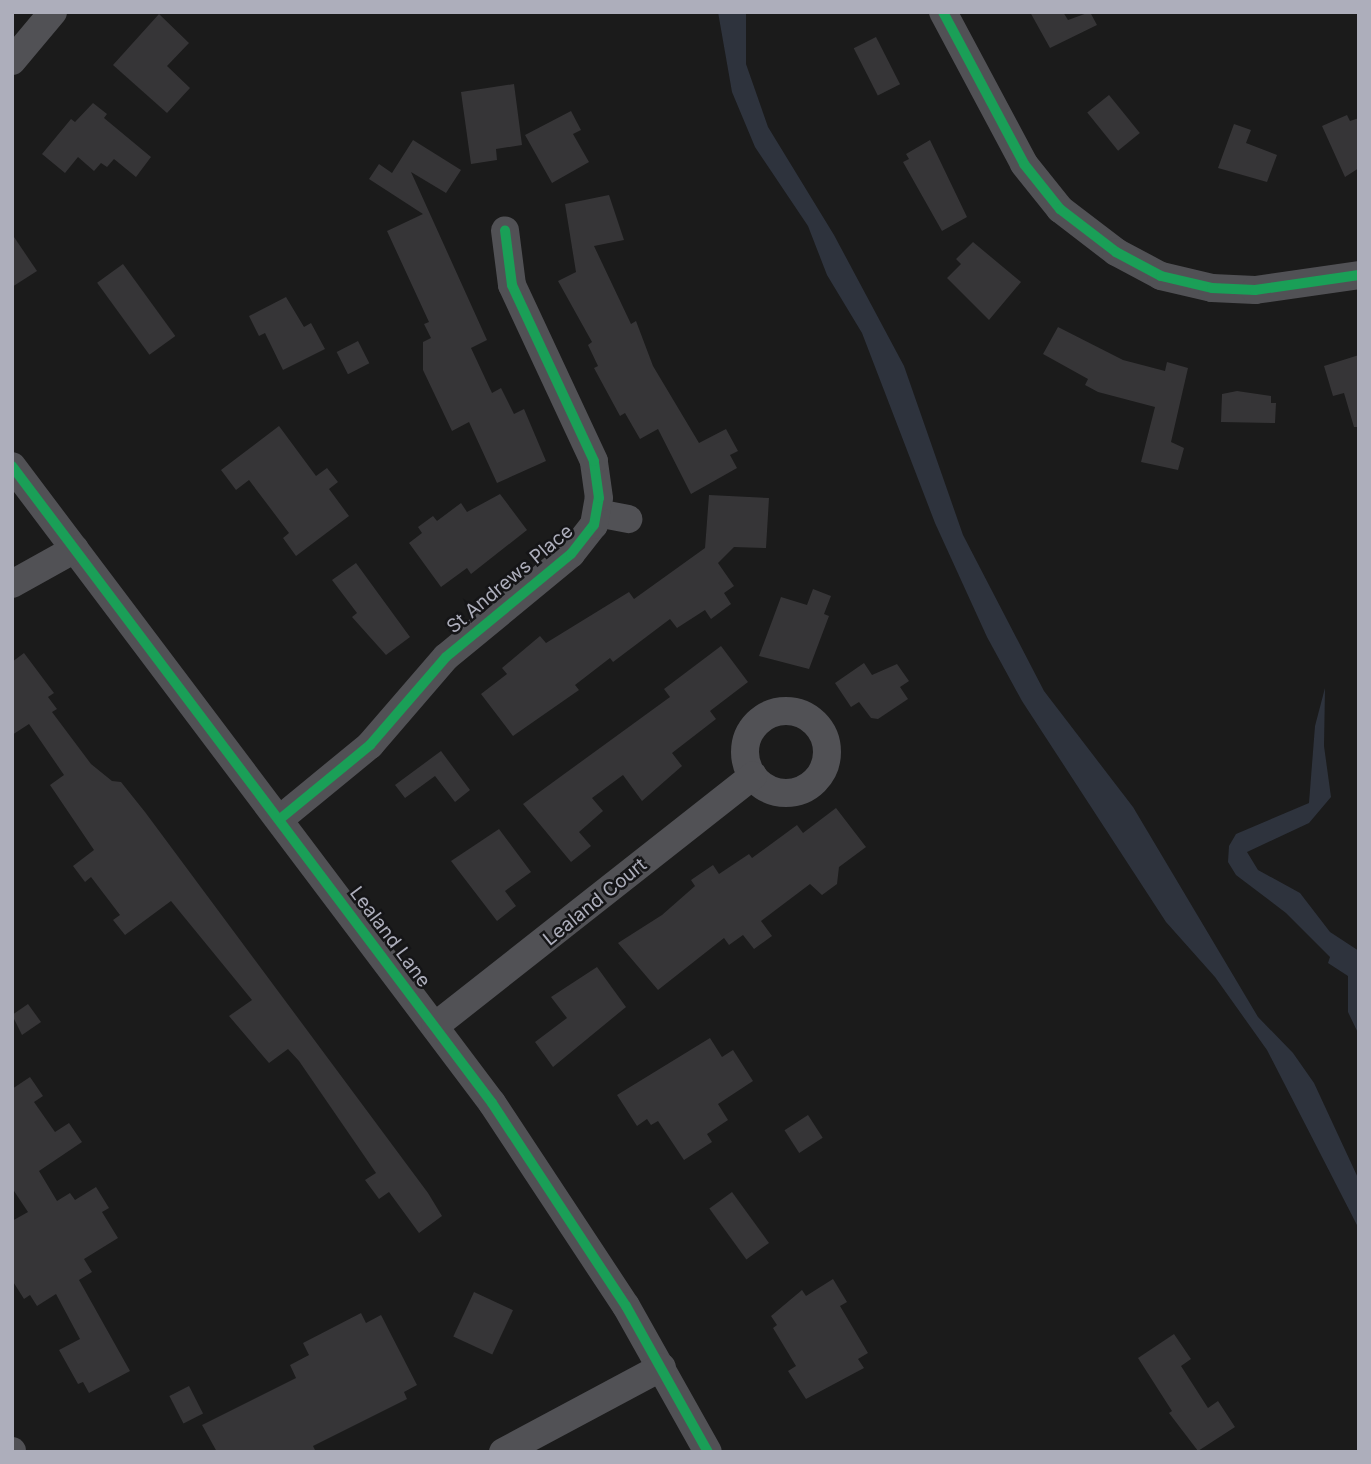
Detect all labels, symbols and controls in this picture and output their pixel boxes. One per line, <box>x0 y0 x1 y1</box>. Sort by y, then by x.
street label: St Andrews Place <box>442 520 578 638</box>
street label: Lealand Court <box>539 853 651 951</box>
street label: Lealand Lane <box>345 882 435 992</box>

